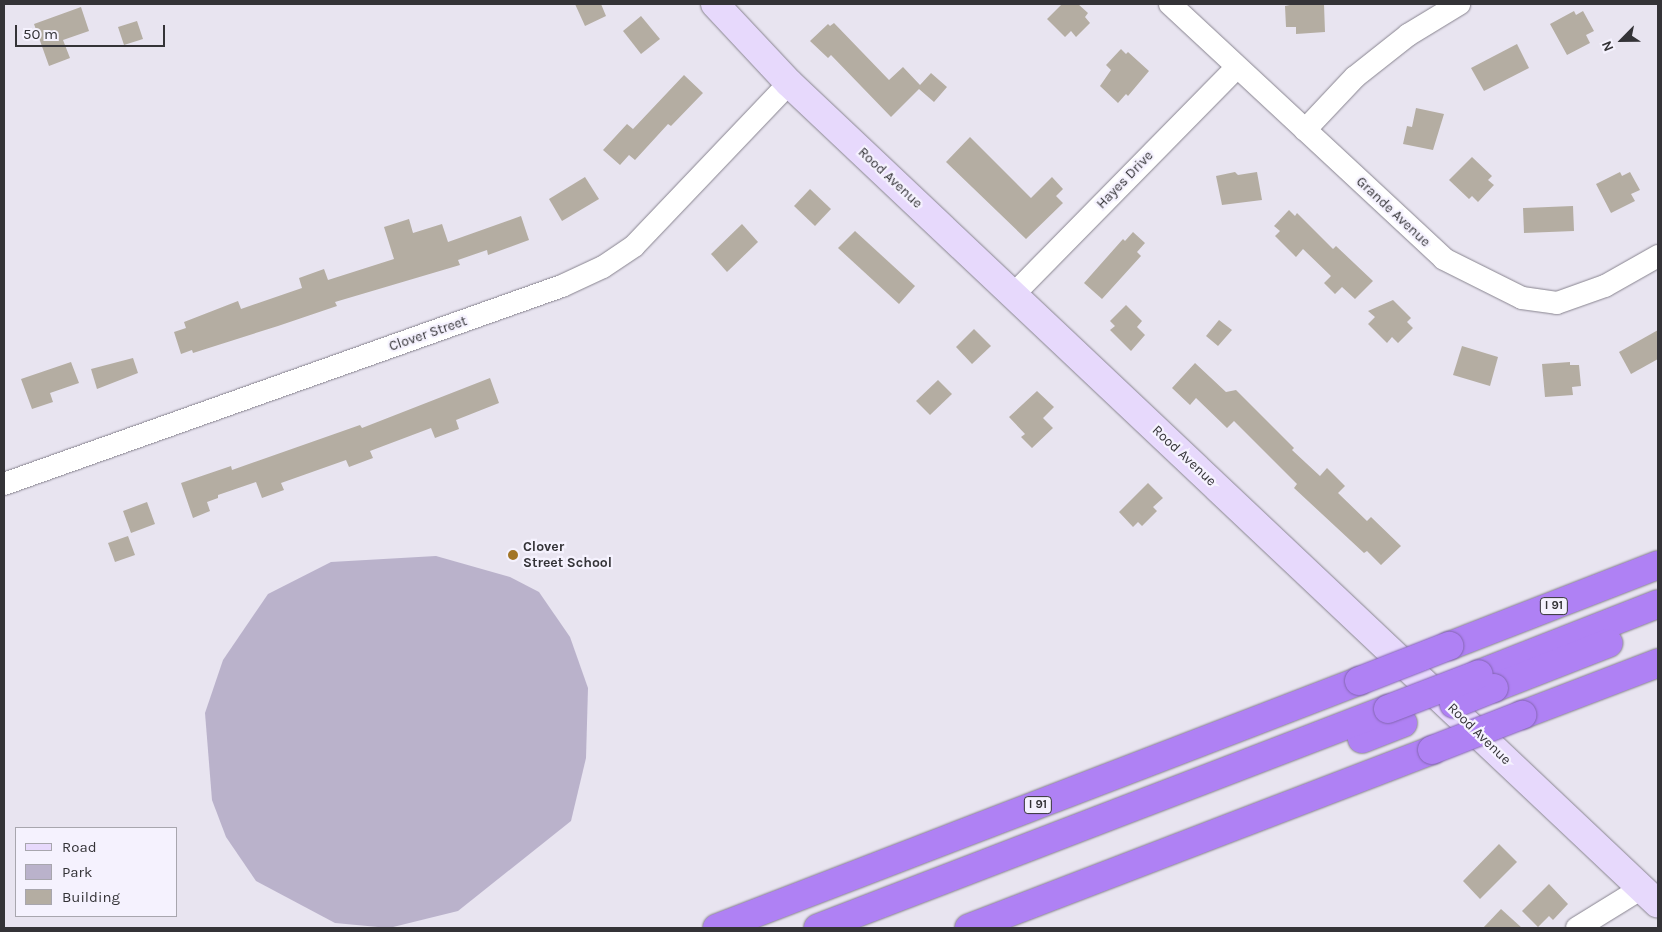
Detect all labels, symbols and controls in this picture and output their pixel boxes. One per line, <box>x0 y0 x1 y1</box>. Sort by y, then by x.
scale bar <box>18 15 168 47</box>
north arrow <box>1597 15 1647 65</box>
text: 50 m <box>23 25 58 43</box>
text: N <box>1598 38 1618 54</box>
street label: Rood Avenue <box>854 144 926 212</box>
street label: Hayes Drive <box>1093 147 1157 213</box>
street label: Grande Avenue <box>1352 173 1434 251</box>
street label: Clover Street <box>387 313 469 355</box>
street label: Rood Avenue <box>1148 422 1220 490</box>
place label: Clover Street School <box>523 539 612 572</box>
marker: Clover Street School <box>507 549 519 561</box>
road number: I 91 <box>1539 596 1569 616</box>
street label: Rood Avenue <box>1444 700 1514 768</box>
road number: I 91 <box>1023 796 1053 814</box>
legend <box>15 827 178 917</box>
text: Road <box>62 838 97 856</box>
text: Park <box>62 863 92 881</box>
text: Building <box>62 888 120 906</box>

